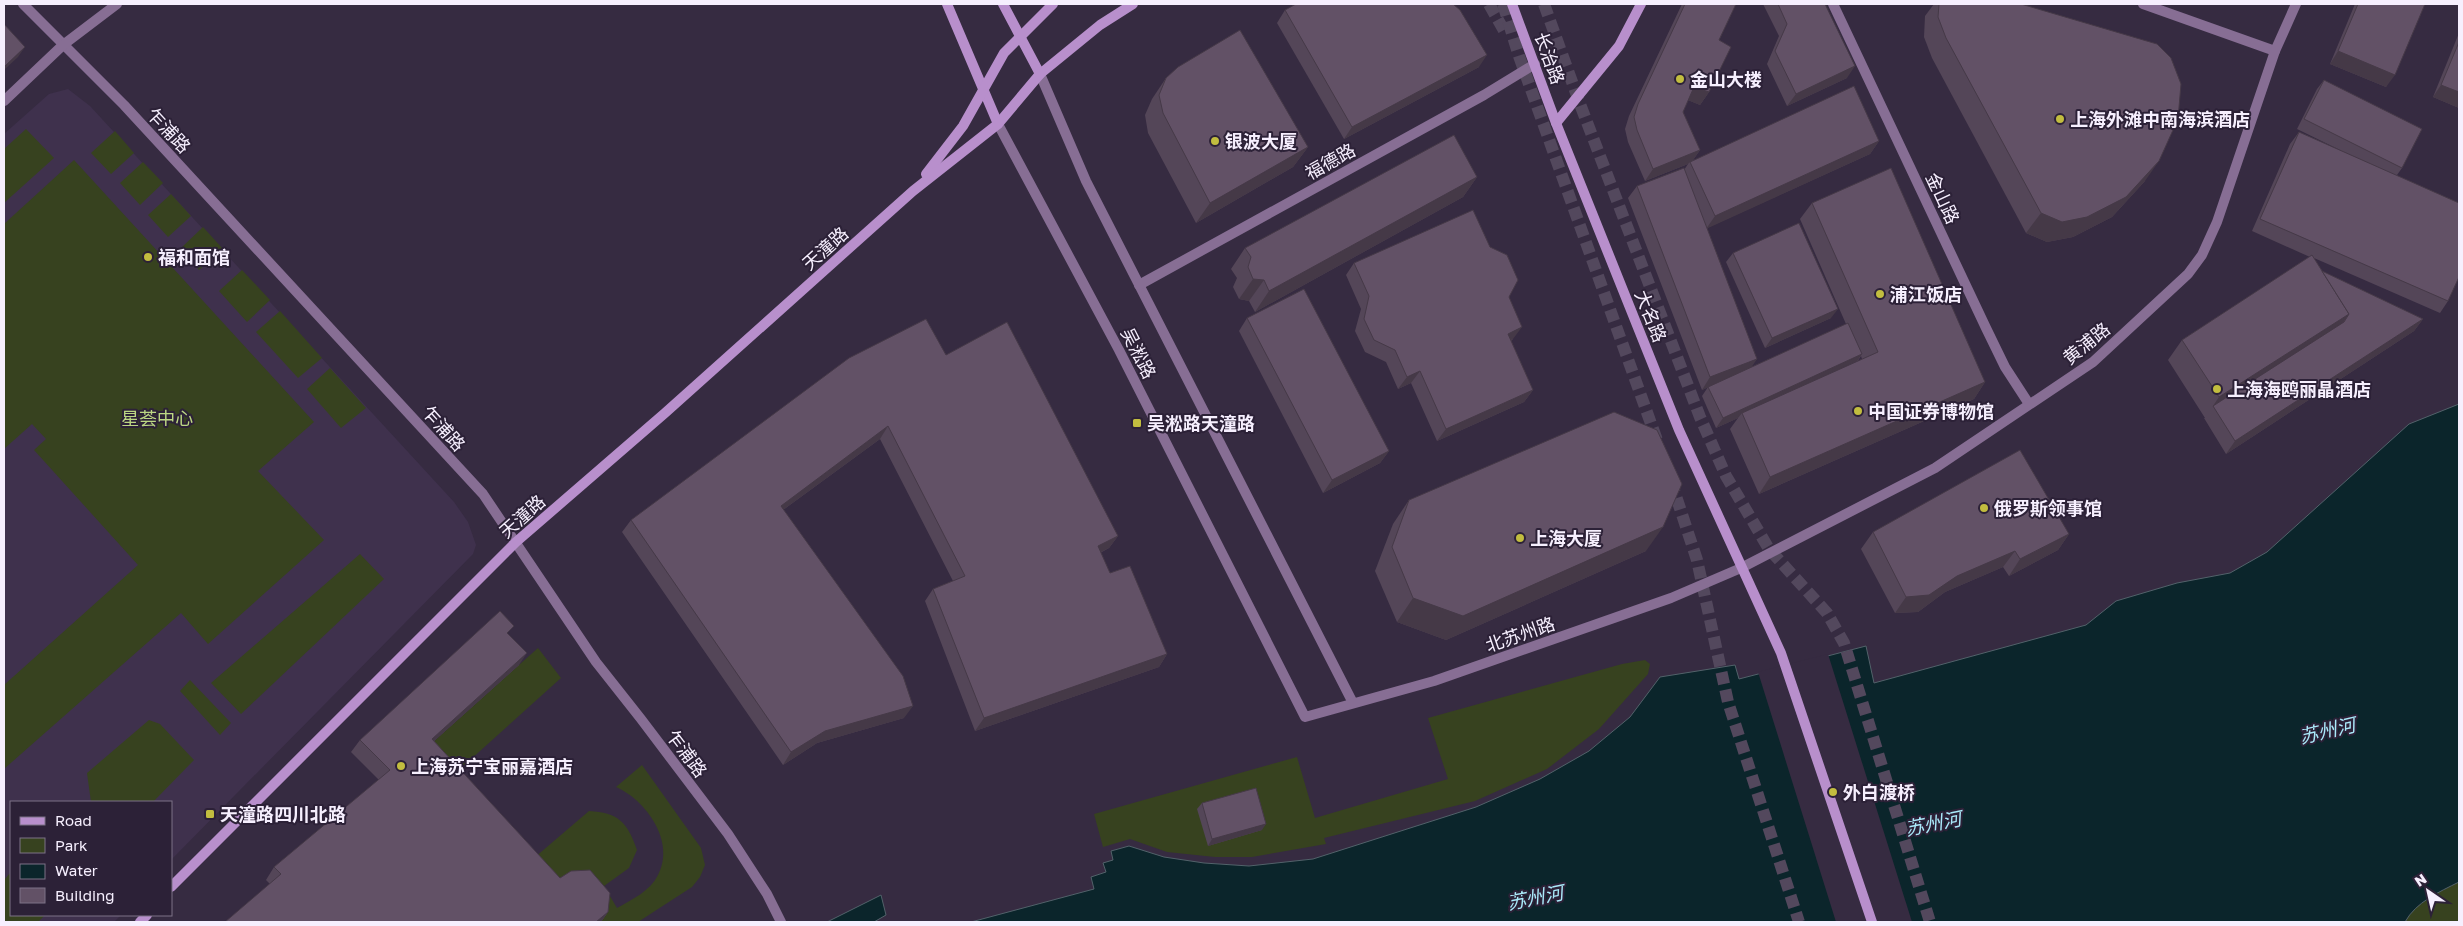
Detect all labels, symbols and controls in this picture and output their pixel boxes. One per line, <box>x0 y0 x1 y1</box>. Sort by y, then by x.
street label: 长治路 <box>1530 29 1570 87</box>
place label: 金山大楼 <box>1690 68 1762 90</box>
marker: 金山大楼 <box>1674 73 1686 85</box>
street label: 乍浦路 <box>143 103 195 157</box>
place label: 上海外滩中南海滨酒店 <box>2070 108 2250 130</box>
marker: 上海外滩中南海滨酒店 <box>2054 113 2066 125</box>
place label: 银波大厦 <box>1225 130 1297 152</box>
marker: 银波大厦 <box>1209 135 1221 147</box>
street label: 福德路 <box>1301 138 1359 184</box>
street label: 金山路 <box>1922 169 1964 227</box>
street label: 天潼路 <box>798 222 852 274</box>
place label: 福和面馆 <box>158 246 230 268</box>
marker: 福和面馆 <box>142 251 154 263</box>
place label: 浦江饭店 <box>1890 283 1962 305</box>
street label: 大名路 <box>1631 287 1671 345</box>
marker: 浦江饭店 <box>1874 288 1886 300</box>
street label: 黄浦路 <box>2058 317 2114 369</box>
street label: 吴淞路 <box>1117 324 1161 382</box>
place label: 上海海鸥丽晶酒店 <box>2227 378 2371 400</box>
marker: 上海海鸥丽晶酒店 <box>2211 383 2223 395</box>
place label: 中国证券博物馆 <box>1868 400 1994 422</box>
street label: 乍浦路 <box>418 401 470 455</box>
marker: 中国证券博物馆 <box>1852 405 1864 417</box>
park label: 星荟中心 <box>121 407 193 429</box>
place label: 吴淞路天潼路 <box>1147 412 1255 434</box>
marker: 吴淞路天潼路 <box>1131 417 1143 429</box>
street label: 天潼路 <box>495 490 549 542</box>
place label: 俄罗斯领事馆 <box>1994 497 2102 519</box>
marker: 俄罗斯领事馆 <box>1978 502 1990 514</box>
place label: 上海大厦 <box>1530 527 1602 549</box>
marker: 上海大厦 <box>1514 532 1526 544</box>
street label: 北苏州路 <box>1482 612 1558 656</box>
water label: 苏州河 <box>2297 711 2361 748</box>
street label: 乍浦路 <box>662 725 712 781</box>
place label: 上海苏宁宝丽嘉酒店 <box>411 755 573 777</box>
marker: 上海苏宁宝丽嘉酒店 <box>395 760 407 772</box>
place label: 外白渡桥 <box>1843 781 1915 803</box>
marker: 外白渡桥 <box>1827 786 1839 798</box>
legend <box>10 801 172 916</box>
place label: 天潼路四川北路 <box>220 803 346 825</box>
water label: 苏州河 <box>1903 806 1967 840</box>
marker: 天潼路四川北路 <box>204 808 216 820</box>
text: Road <box>55 811 92 829</box>
text: Park <box>55 836 88 854</box>
text: Water <box>55 861 98 879</box>
north arrow <box>2403 866 2453 916</box>
text: N <box>2411 870 2430 890</box>
water label: 苏州河 <box>1505 880 1569 914</box>
text: Building <box>55 886 115 904</box>

